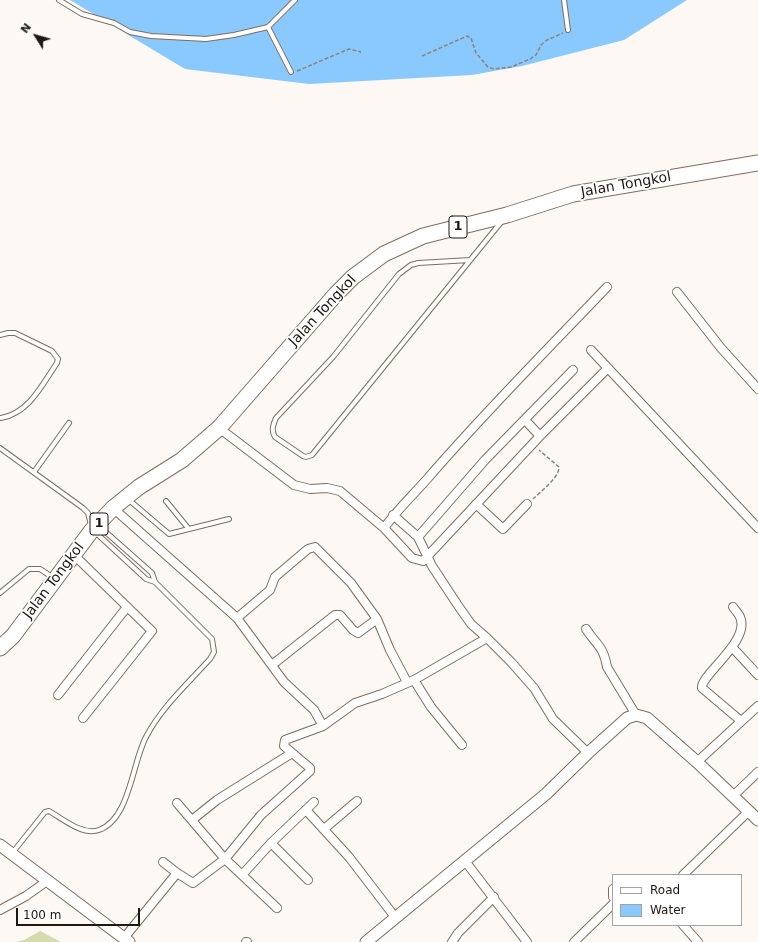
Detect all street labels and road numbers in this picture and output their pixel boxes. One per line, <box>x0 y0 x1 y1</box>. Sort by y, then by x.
street label: Jalan Tongkol <box>580 169 672 201</box>
road number: 1 <box>449 216 467 238</box>
street label: Jalan Tongkol <box>286 272 360 350</box>
road number: 1 <box>90 513 108 535</box>
street label: Jalan Tongkol <box>20 540 88 622</box>

